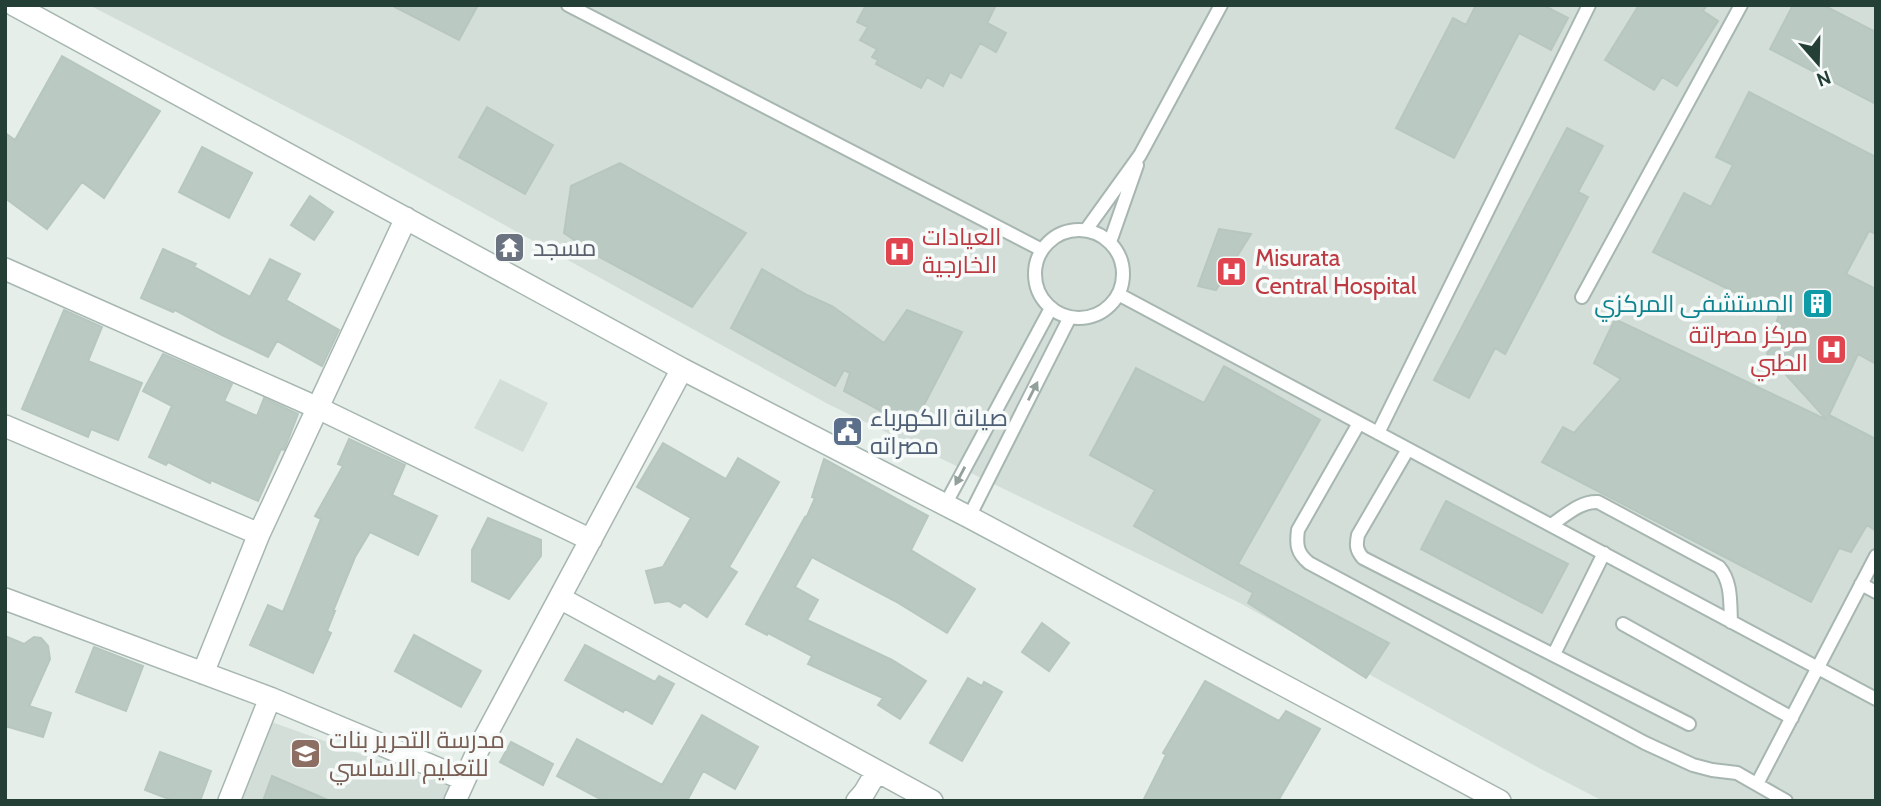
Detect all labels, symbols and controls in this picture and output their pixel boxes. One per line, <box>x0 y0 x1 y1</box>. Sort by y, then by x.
north arrow <box>1783 28 1853 98</box>
text: N <box>1813 65 1834 92</box>
place label: العيادات الخارجية <box>922 222 1001 279</box>
temple icon: مسجد <box>493 231 527 265</box>
place label: مسجد <box>533 233 596 262</box>
hospital icon: العيادات الخارجية <box>882 234 916 268</box>
place label: Misurata Central Hospital <box>1255 243 1417 300</box>
hospital icon: Misurata Central Hospital <box>1215 255 1249 289</box>
building icon: المستشفى المركزي <box>1800 287 1834 321</box>
place label: المستشفى المركزي <box>1594 289 1794 322</box>
place label: مركز مصراتة الطبي <box>1689 320 1808 382</box>
hospital icon: مركز مصراتة الطبي <box>1814 332 1848 366</box>
one-way arrow <box>1027 381 1038 401</box>
place label: صيانة الكهرباء مصراته <box>870 403 1008 460</box>
public building icon: صيانة الكهرباء مصراته <box>830 415 864 449</box>
one-way arrow <box>955 466 966 486</box>
place label: مدرسة التحرير بنات للتعليم الاساسي <box>329 725 505 786</box>
school or university icon: مدرسة التحرير بنات للتعليم الاساسي <box>289 737 323 771</box>

